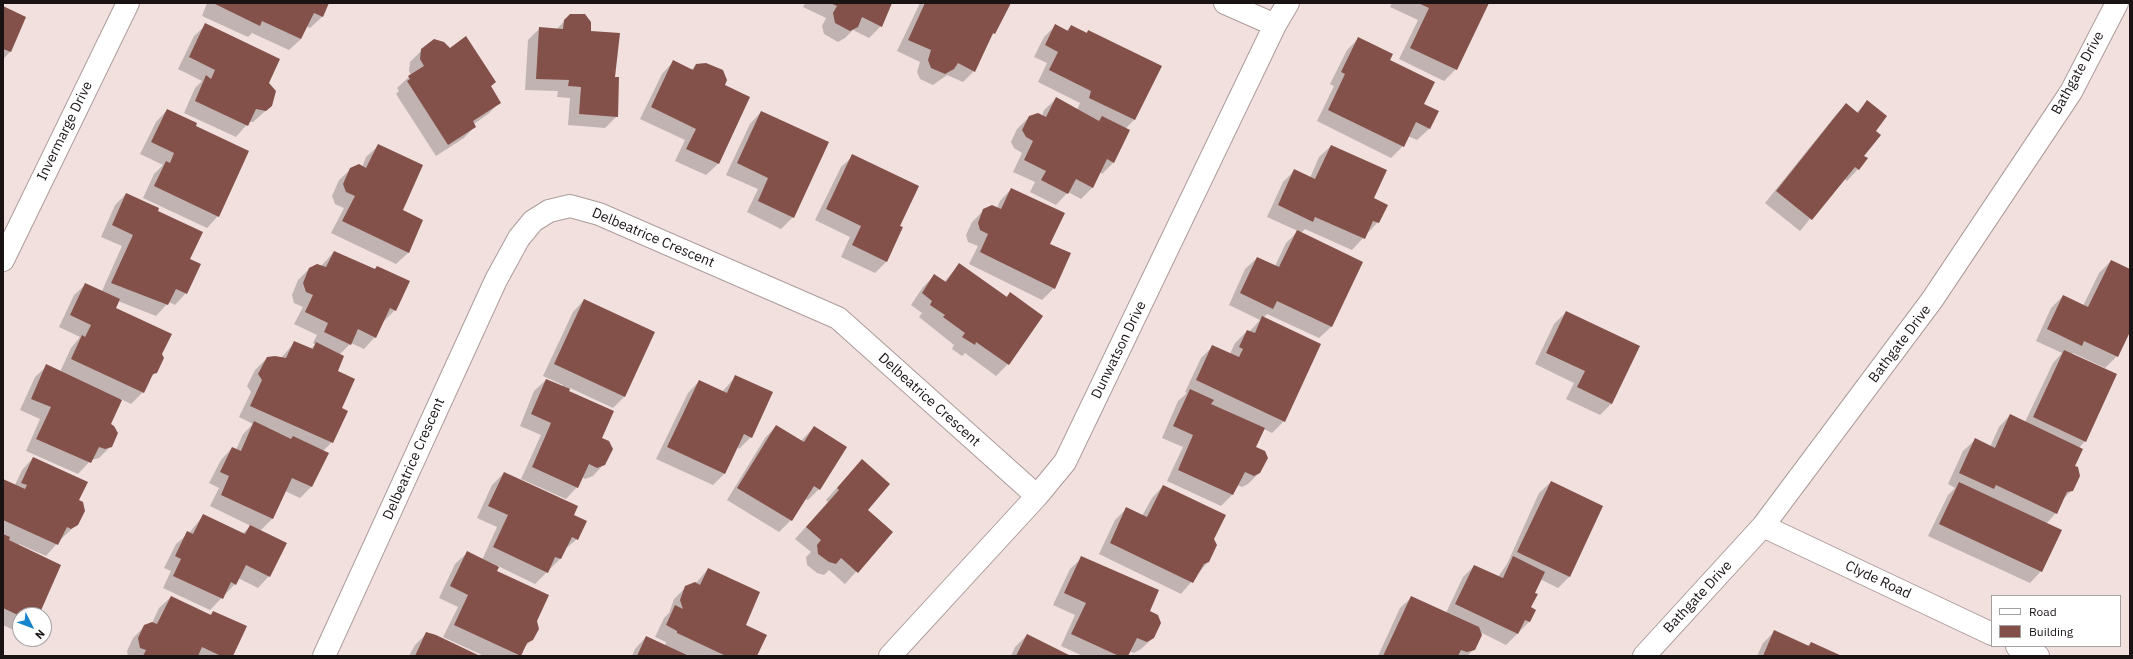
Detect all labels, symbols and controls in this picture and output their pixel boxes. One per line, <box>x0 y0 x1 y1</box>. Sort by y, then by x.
street label: Bathgate Drive <box>2048 28 2108 118</box>
street label: Invermarge Drive <box>34 79 96 183</box>
street label: Delbeatrice Crescent <box>589 205 717 271</box>
street label: Dunwatson Drive <box>1088 298 1150 402</box>
street label: Bathgate Drive <box>1865 302 1935 386</box>
street label: Delbeatrice Crescent <box>875 350 983 450</box>
street label: Delbeatrice Crescent <box>380 396 448 522</box>
street label: Bathgate Drive <box>1660 557 1736 637</box>
street label: Clyde Road <box>1842 557 1914 603</box>
legend <box>1991 595 2121 647</box>
text: Road <box>2029 604 2057 619</box>
north arrow <box>12 607 52 647</box>
text: Building <box>2029 624 2073 639</box>
text: N <box>32 627 48 642</box>

